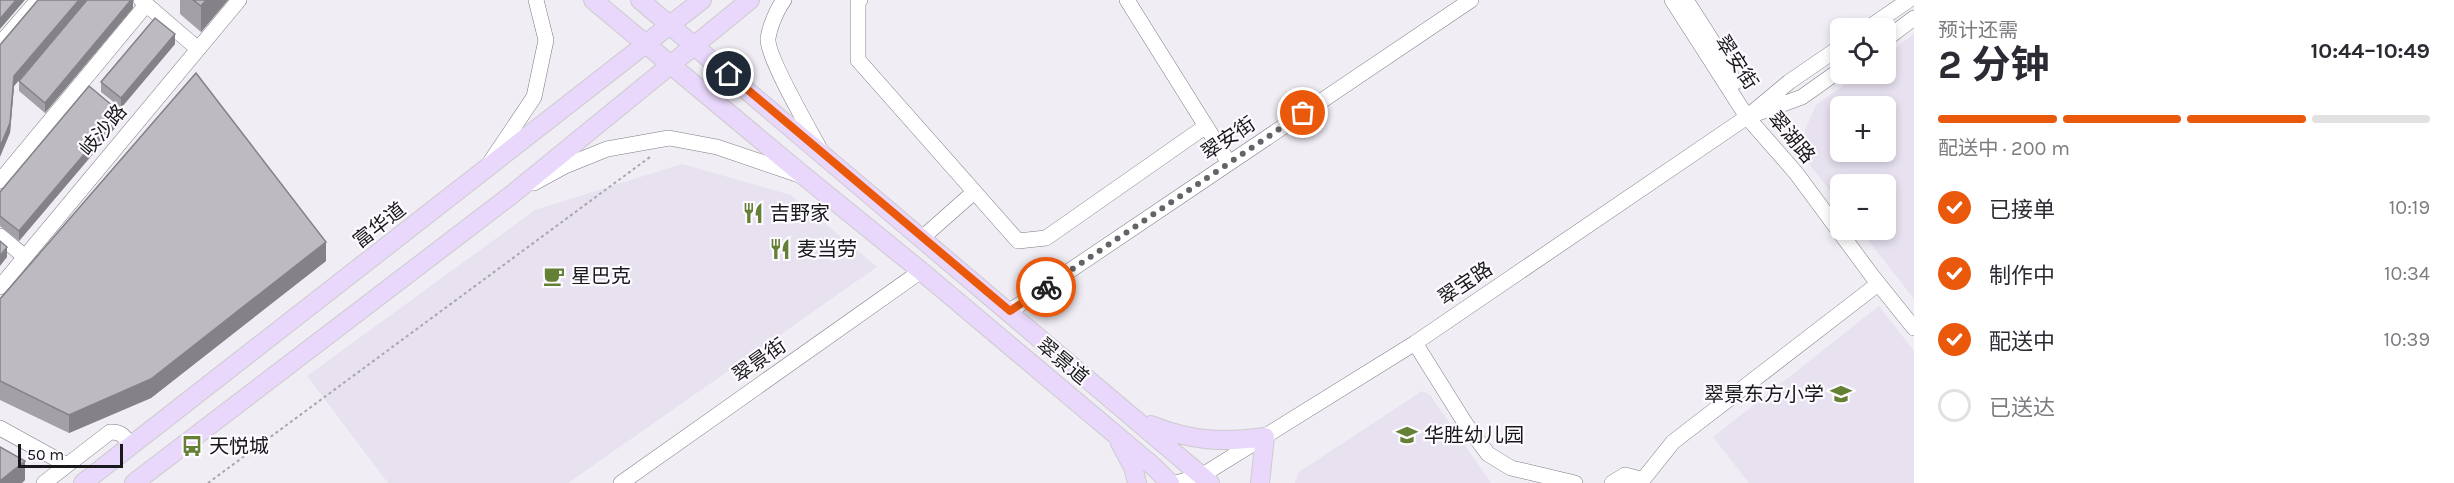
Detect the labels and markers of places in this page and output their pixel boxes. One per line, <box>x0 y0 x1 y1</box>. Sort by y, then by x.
pin <box>703 48 754 99</box>
pin <box>1277 87 1328 138</box>
restaurant icon: 吉野家 <box>741 201 765 225</box>
place label: 吉野家 <box>770 202 830 225</box>
restaurant icon: 麦当劳 <box>768 237 792 261</box>
place label: 麦当劳 <box>797 238 857 261</box>
cafe icon: 星巴克 <box>542 264 566 288</box>
place label: 星巴克 <box>571 265 631 288</box>
school or university icon: 翠景东方小学 <box>1829 382 1853 406</box>
place label: 翠景东方小学 <box>1704 383 1824 406</box>
school or university icon: 华胜幼儿园 <box>1395 423 1419 447</box>
place label: 华胜幼儿园 <box>1424 424 1524 447</box>
bus stop icon: 天悦城 <box>180 434 204 458</box>
place label: 天悦城 <box>209 435 269 458</box>

